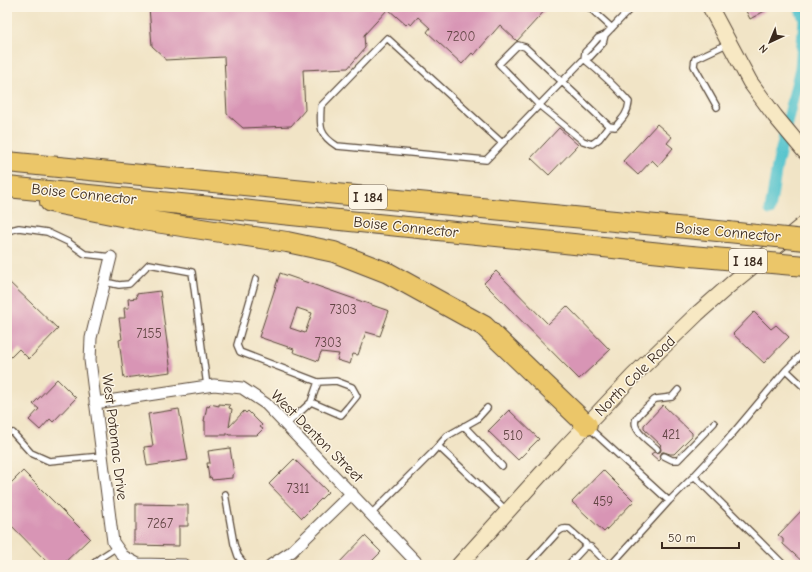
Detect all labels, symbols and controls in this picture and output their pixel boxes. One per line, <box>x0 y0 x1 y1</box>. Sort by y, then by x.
north arrow <box>750 22 790 62</box>
house number: 7200 <box>447 29 475 44</box>
text: N <box>756 42 771 56</box>
street label: Boise Connector <box>31 180 137 208</box>
road number: I 184 <box>349 185 387 209</box>
street label: Boise Connector <box>353 213 459 241</box>
street label: Boise Connector <box>675 218 781 246</box>
road number: I 184 <box>729 249 767 273</box>
house number: 7303 <box>329 302 357 317</box>
house number: 7155 <box>136 326 162 341</box>
street label: North Cole Road <box>591 332 679 420</box>
house number: 7303 <box>314 335 342 350</box>
street label: West Potomac Drive <box>98 373 132 502</box>
street label: West Denton Street <box>267 386 367 486</box>
house number: 421 <box>662 427 680 442</box>
house number: 510 <box>503 428 523 443</box>
house number: 7311 <box>286 481 310 496</box>
house number: 459 <box>593 494 613 509</box>
house number: 7267 <box>147 516 173 531</box>
scale bar <box>662 524 739 550</box>
text: 50 m <box>668 531 696 545</box>

